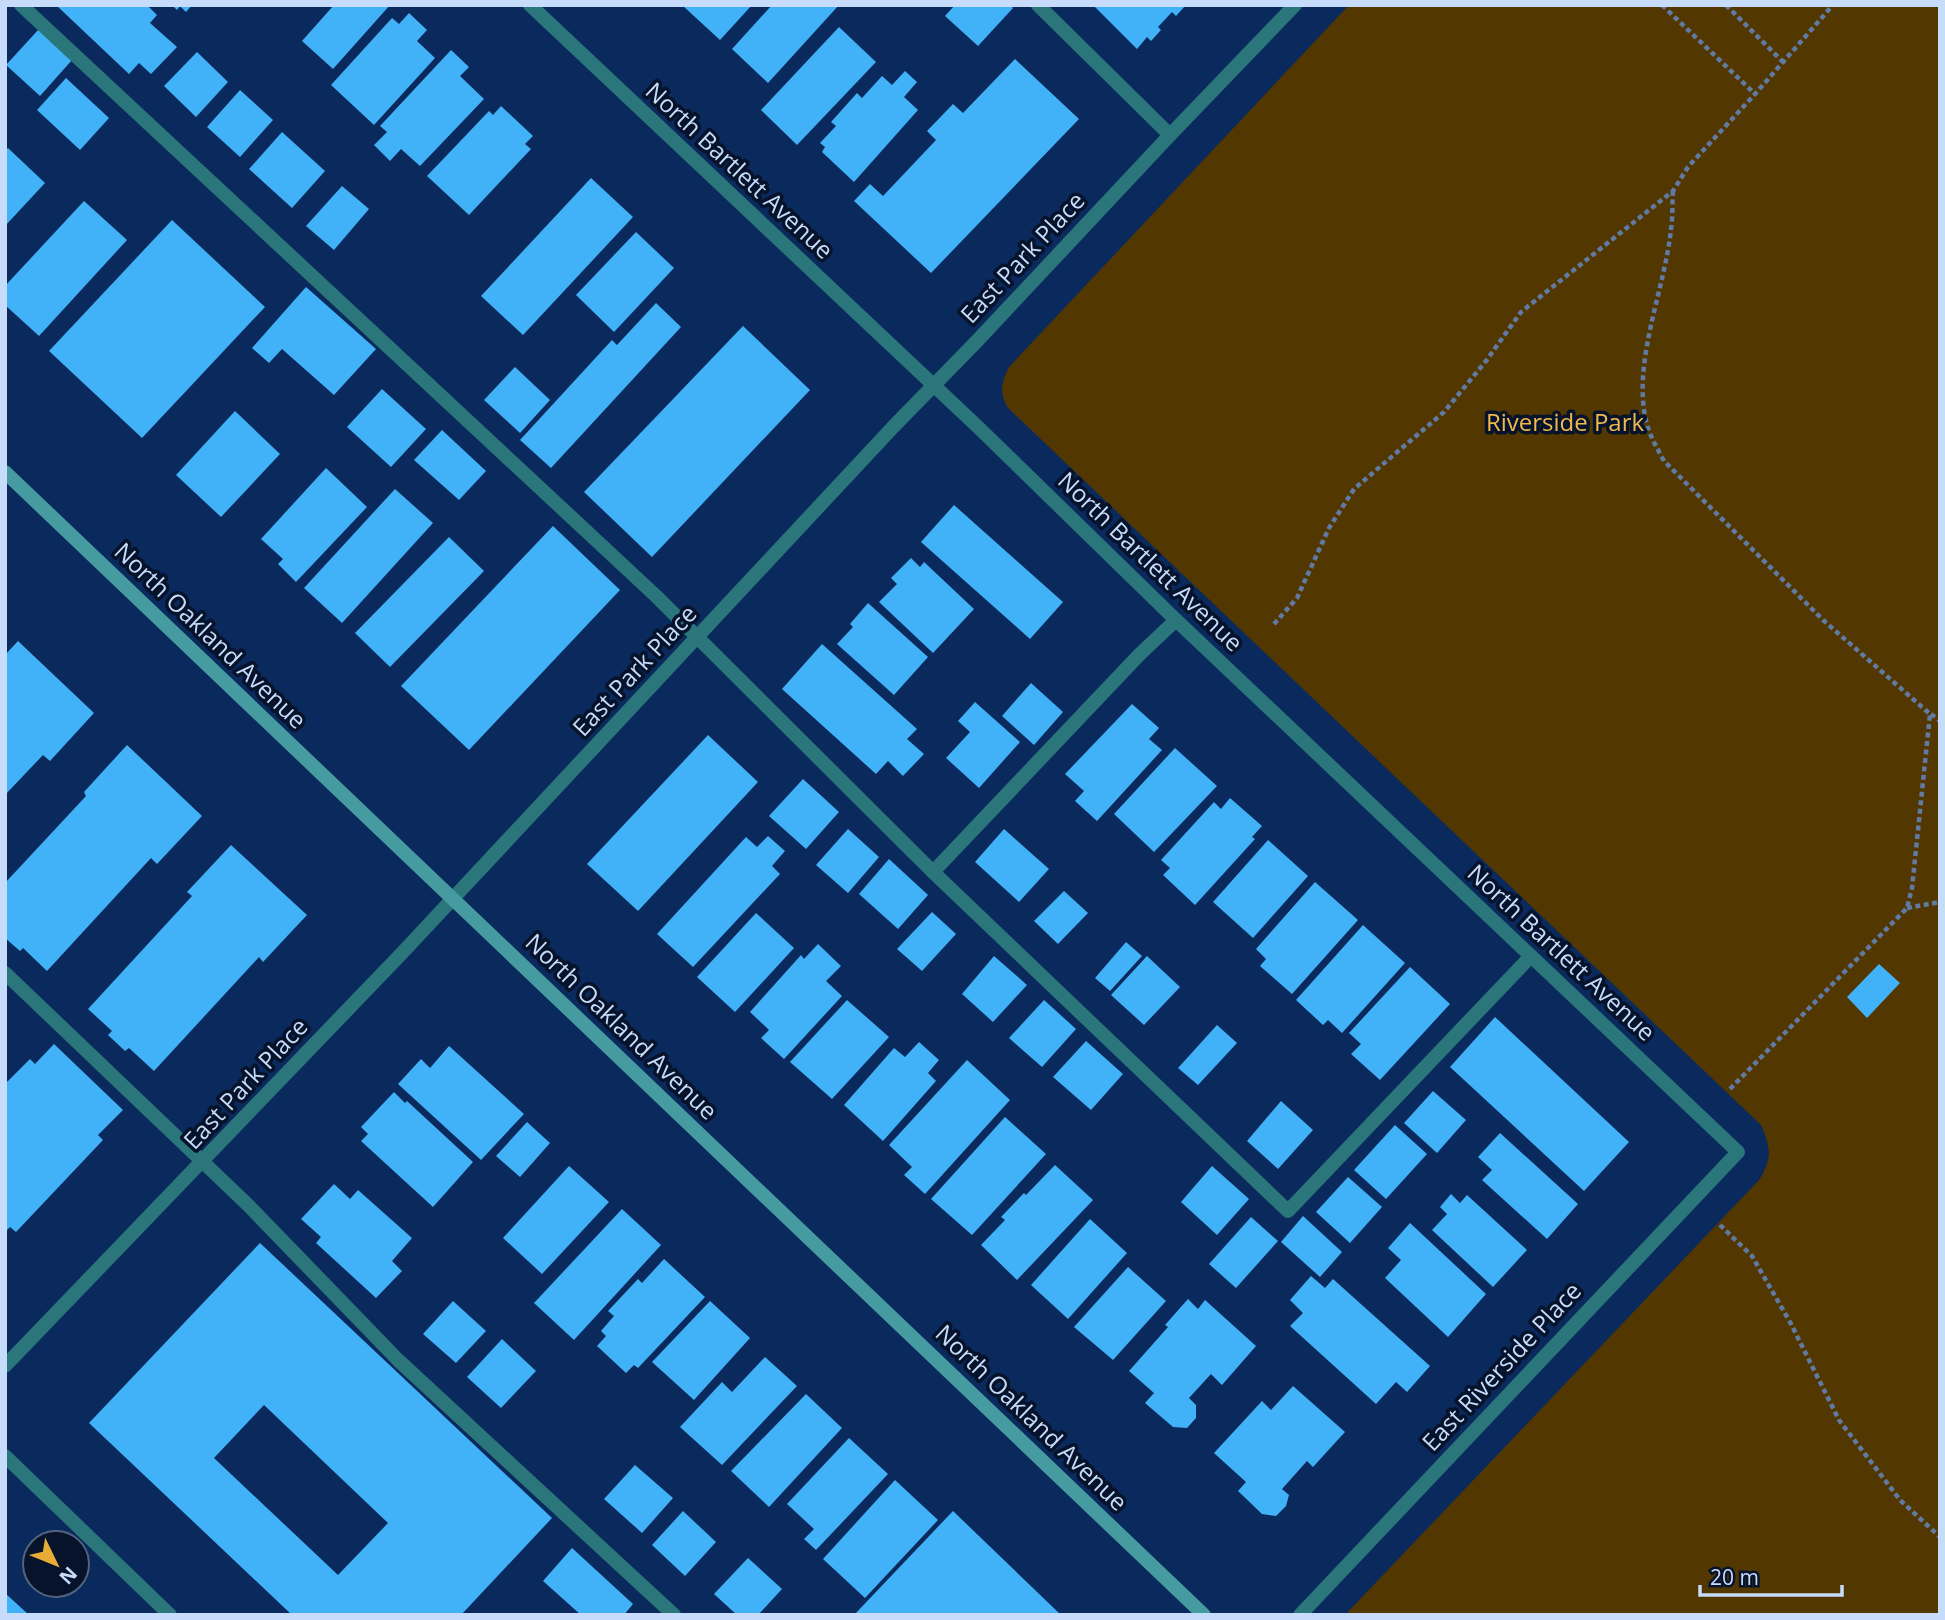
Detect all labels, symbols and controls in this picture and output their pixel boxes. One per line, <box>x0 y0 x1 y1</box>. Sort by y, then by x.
street label: North Bartlett Avenue <box>639 74 841 266</box>
street label: East Park Place <box>952 184 1091 330</box>
park label: Riverside Park <box>1486 405 1645 438</box>
street label: North Bartlett Avenue <box>1051 464 1251 658</box>
street label: North Oakland Avenue <box>108 534 314 735</box>
street label: East Park Place <box>564 597 703 743</box>
street label: North Bartlett Avenue <box>1461 856 1663 1048</box>
street label: North Oakland Avenue <box>519 925 725 1126</box>
street label: East Park Place <box>175 1010 314 1156</box>
street label: East Riverside Place <box>1414 1274 1588 1458</box>
street label: North Oakland Avenue <box>929 1316 1135 1517</box>
north arrow <box>21 1529 91 1599</box>
scale bar <box>1700 1554 1842 1598</box>
text: N <box>54 1561 83 1590</box>
text: 20 m <box>1710 1563 1759 1591</box>

